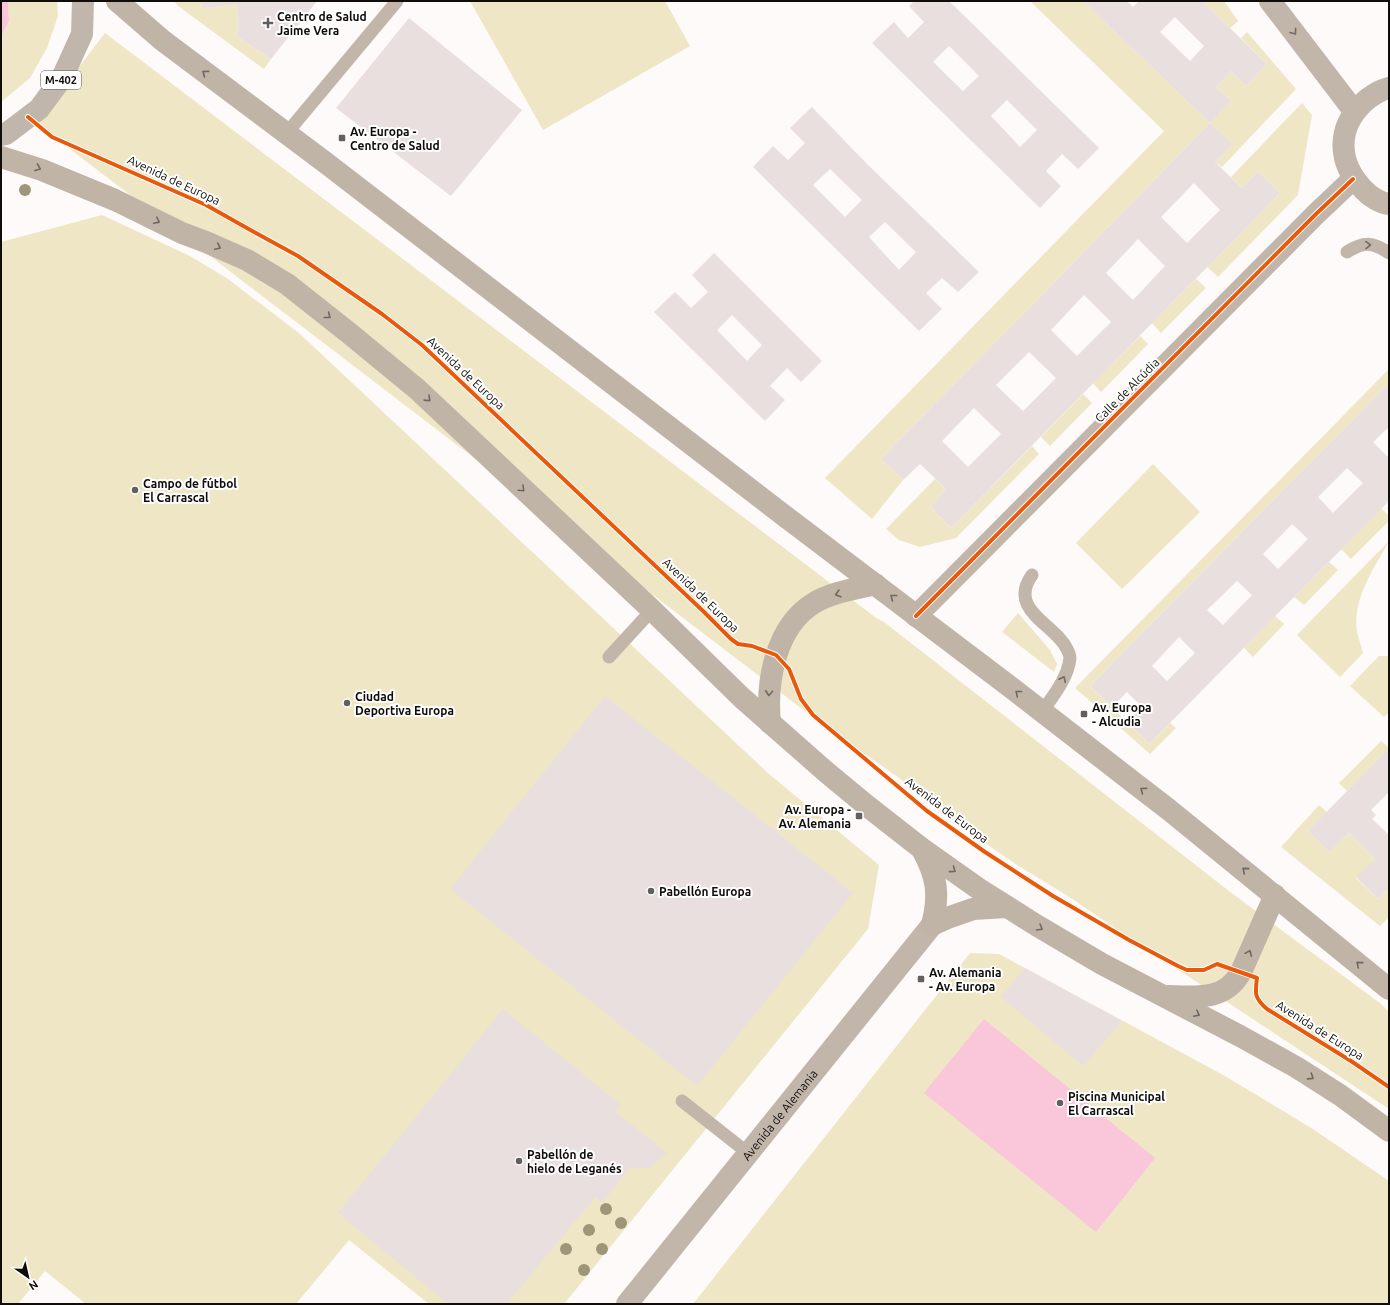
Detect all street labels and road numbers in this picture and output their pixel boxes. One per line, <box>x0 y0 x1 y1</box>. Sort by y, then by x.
road number: M-402 <box>41 71 81 89</box>
street label: Avenida de Europa <box>126 153 222 207</box>
street label: Avenida de Europa <box>425 334 507 412</box>
street label: Calle de Alcúdia <box>1092 355 1162 425</box>
street label: Avenida de Europa <box>660 555 742 635</box>
street label: Avenida de Europa <box>903 775 991 845</box>
street label: Avenida de Europa <box>1274 998 1366 1062</box>
street label: Avenida de Alemania <box>739 1067 820 1163</box>

